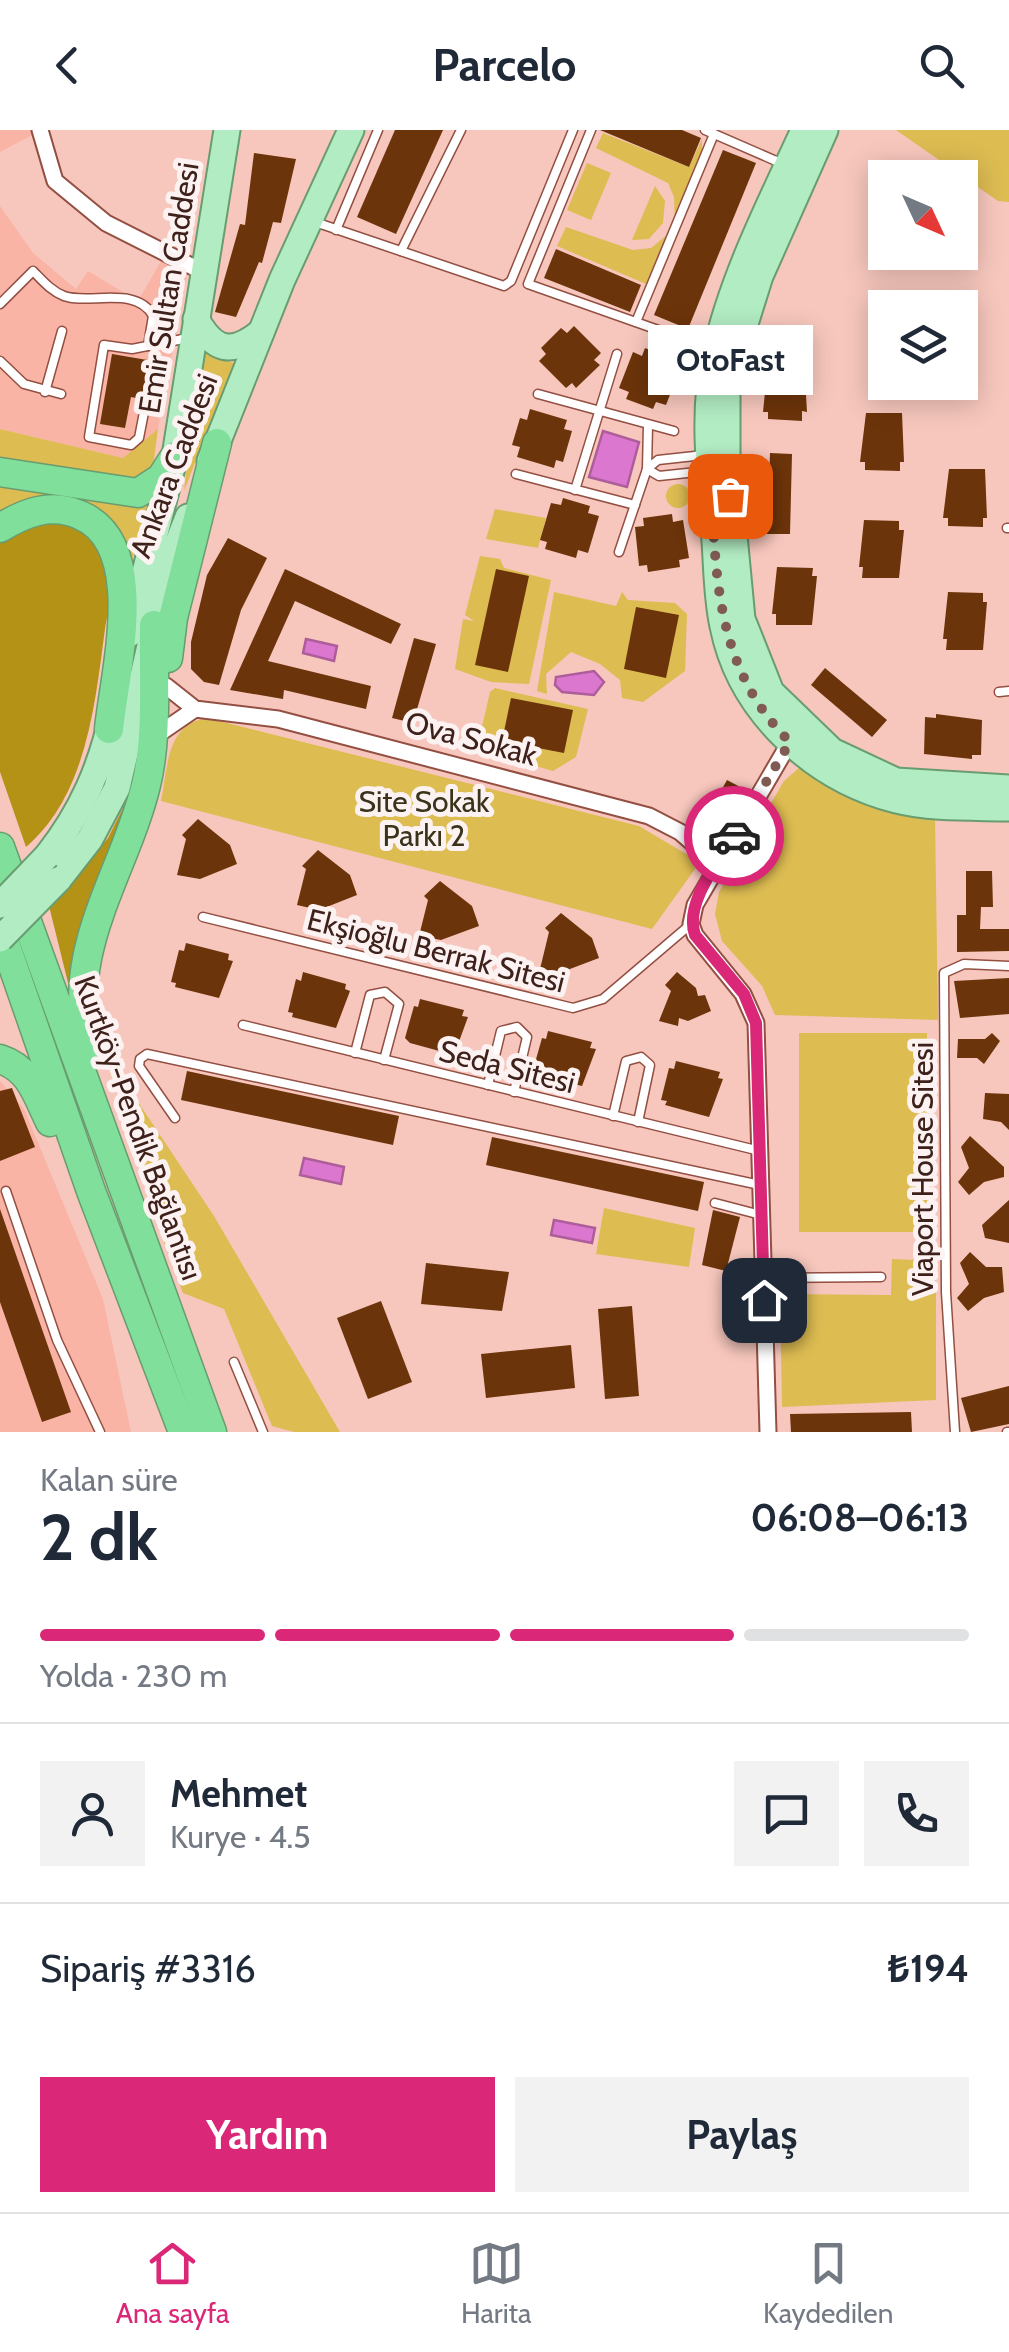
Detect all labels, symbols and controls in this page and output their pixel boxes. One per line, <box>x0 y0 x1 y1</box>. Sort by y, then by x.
icon: back <box>40 38 95 93</box>
text: Parcelo <box>433 38 576 92</box>
icon: search <box>914 38 969 93</box>
street label: Emir Sultan Caddesi <box>130 160 207 416</box>
north arrow <box>868 160 978 270</box>
map controls <box>868 160 978 400</box>
button: layers <box>868 290 978 400</box>
callout: OtoFast <box>648 326 812 396</box>
text: OtoFast <box>676 340 785 379</box>
street label: Ankara Caddesi <box>122 369 226 563</box>
pin <box>688 454 773 539</box>
icon: bag <box>703 469 758 524</box>
street label: Ova Sokak <box>402 703 541 774</box>
park label: Site Sokak Parkı 2 <box>358 783 490 854</box>
courier <box>684 786 784 886</box>
icon: car <box>707 809 762 864</box>
street label: Ekşioğlu Berrak Sitesi <box>303 901 569 1000</box>
street label: Kurtköy-Pendik Bağlantısı <box>66 971 211 1285</box>
street label: Seda Sitesi <box>435 1032 579 1101</box>
street label: Viaport House Sitesi <box>904 1042 941 1296</box>
pin <box>722 1258 807 1343</box>
icon: home <box>737 1273 792 1328</box>
text: Kalan süre <box>40 1460 178 1499</box>
text: 06:08–06:13 <box>750 1494 969 1541</box>
text: 2 dk <box>40 1497 158 1576</box>
text: Yolda · 230 m <box>40 1656 227 1695</box>
button: person <box>40 1761 145 1866</box>
button: chat <box>734 1761 839 1866</box>
button: phone <box>864 1761 969 1866</box>
text: Mehmet <box>170 1770 307 1817</box>
text: Kurye · 4.5 <box>170 1817 310 1856</box>
text: Sipariş #3316 <box>40 1945 256 1992</box>
text: ₺194 <box>887 1945 969 1992</box>
button: Yardım <box>40 2077 495 2192</box>
button: Paylaş <box>515 2077 969 2192</box>
tab: Ana sayfa <box>116 2236 230 2330</box>
tab: Harita <box>461 2236 532 2330</box>
tab: Kaydedilen <box>763 2236 893 2330</box>

